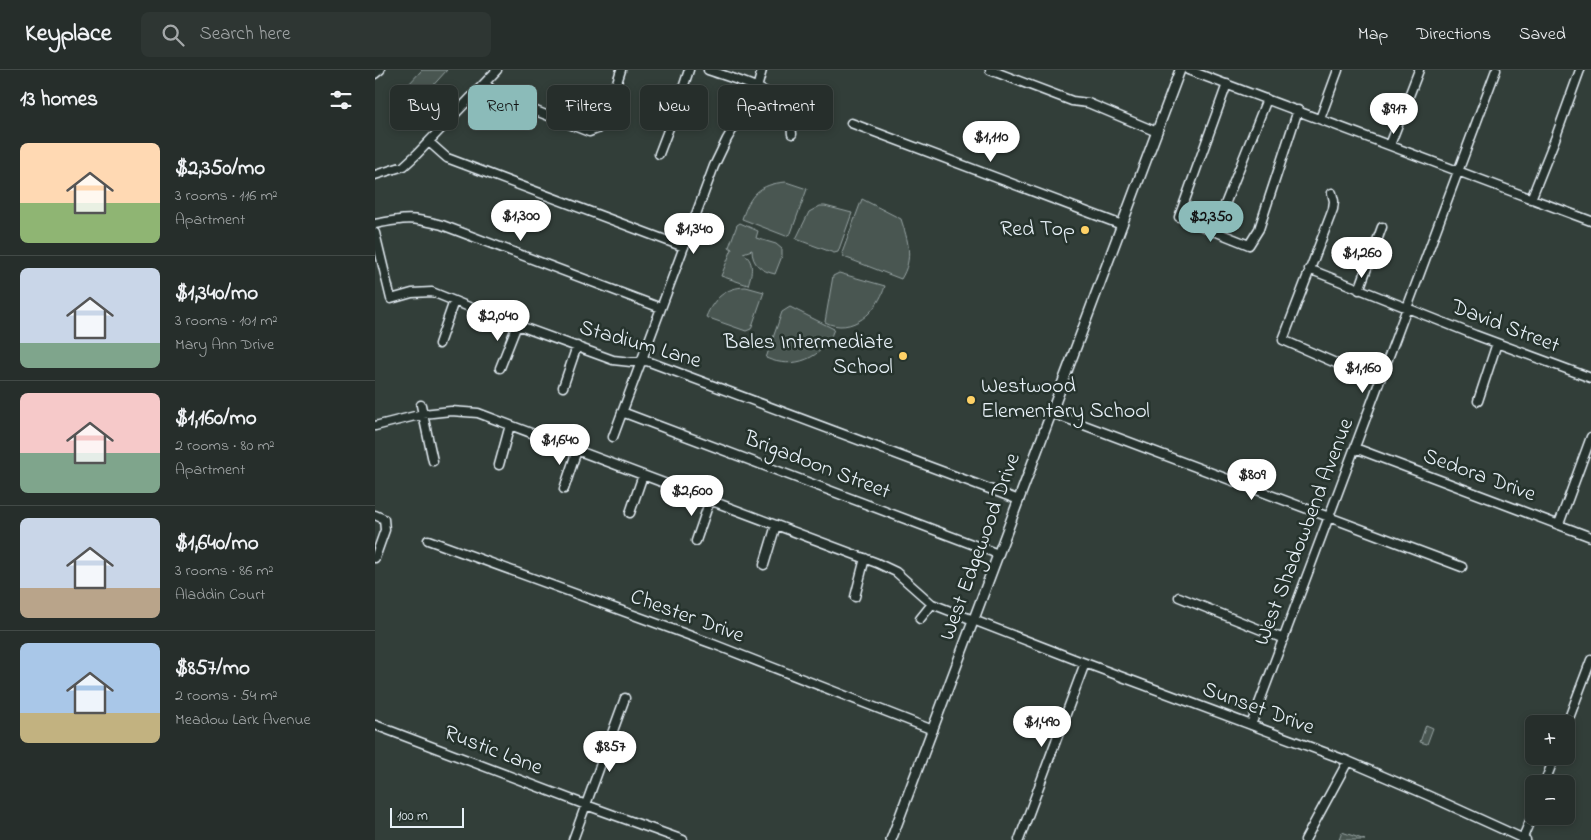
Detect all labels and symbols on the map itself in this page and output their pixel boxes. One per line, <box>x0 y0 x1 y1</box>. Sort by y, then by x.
pin: $917 <box>1364 92 1424 135</box>
pin: $1,110 <box>950 121 1032 163</box>
pin: $1,300 <box>480 200 562 242</box>
pin: $2,350 <box>1170 200 1252 243</box>
pin: $1,340 <box>653 212 735 255</box>
place label: Red Top <box>1000 214 1075 246</box>
marker: Red Top <box>1079 224 1091 236</box>
pin: $1,260 <box>1321 236 1403 279</box>
street label: David Street <box>1445 291 1564 363</box>
pin: $2,040 <box>457 300 539 342</box>
street label: Stadium Lane <box>575 312 705 378</box>
place label: Bales Intermediate School <box>723 327 893 384</box>
marker: Bales Intermediate School <box>897 350 909 362</box>
pin: $1,160 <box>1322 352 1404 394</box>
place label: Westwood Elementary School <box>981 371 1150 429</box>
marker: Westwood Elementary School <box>965 394 977 406</box>
street label: West Shadowbend Avenue <box>1247 414 1363 650</box>
street label: Brigadoon Street <box>738 423 895 510</box>
pin: $1,640 <box>519 424 601 466</box>
street label: Sedora Drive <box>1418 441 1540 511</box>
street label: West Edgewood Drive <box>932 449 1031 646</box>
pin: $809 <box>1222 458 1282 501</box>
pin: $2,600 <box>651 474 733 517</box>
street label: Chester Drive <box>626 582 749 652</box>
street label: Sunset Drive <box>1197 674 1319 744</box>
pin: $1,490 <box>1001 706 1083 748</box>
street label: Rustic Lane <box>439 718 547 784</box>
pin: $857 <box>580 730 640 773</box>
scale bar <box>390 805 464 828</box>

